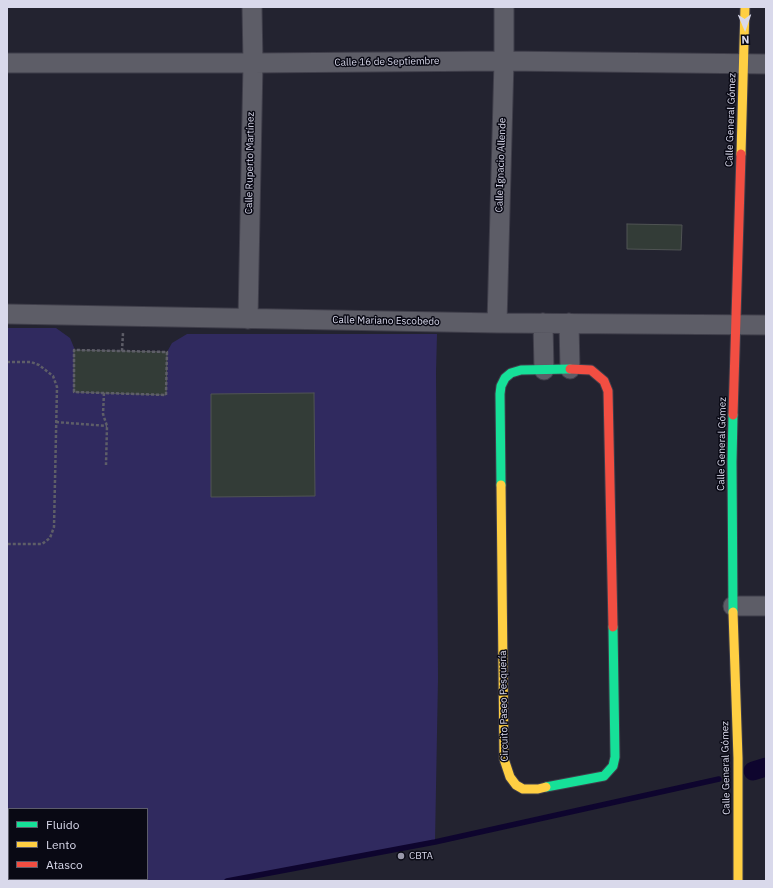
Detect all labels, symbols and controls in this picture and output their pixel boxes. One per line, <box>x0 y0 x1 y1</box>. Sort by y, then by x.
north arrow <box>725 8 765 48</box>
text: N <box>741 33 750 47</box>
street label: Calle 16 de Septiembre <box>334 55 440 69</box>
street label: Calle General Gómez <box>723 73 739 167</box>
street label: Calle Ruperto Martínez <box>243 112 257 214</box>
street label: Calle Ignacio Allende <box>493 117 509 213</box>
street label: Calle Mariano Escobedo <box>332 314 440 328</box>
street label: Calle General Gómez <box>715 397 729 491</box>
street label: Circuito Paseo Pesquería <box>497 650 511 762</box>
street label: Calle General Gómez <box>719 721 733 815</box>
legend <box>8 808 148 880</box>
text: Fluido <box>46 817 79 832</box>
text: Lento <box>46 837 76 852</box>
place label: CBTA <box>409 850 433 862</box>
marker: CBTA <box>396 851 406 861</box>
text: Atasco <box>46 857 83 872</box>

